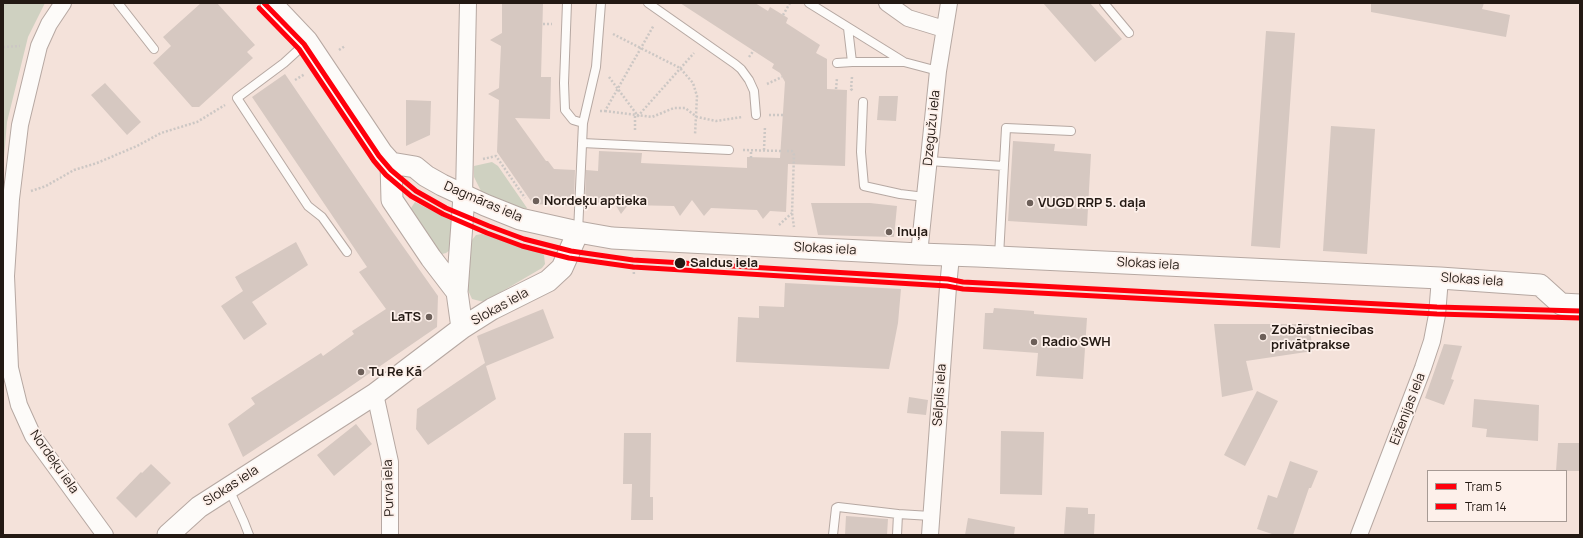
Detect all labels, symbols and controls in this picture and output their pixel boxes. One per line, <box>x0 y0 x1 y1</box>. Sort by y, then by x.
street label: Dzegužu iela <box>920 89 944 167</box>
street label: Dagmāras iela <box>441 178 525 226</box>
place label: Nordeķu aptieka <box>544 193 647 209</box>
place label: VUGD RRP 5. daļa <box>1038 195 1146 211</box>
marker: Nordeķu aptieka <box>531 196 541 206</box>
marker: VUGD RRP 5. daļa <box>1025 198 1035 208</box>
place label: Inuļa <box>897 224 928 240</box>
marker: Inuļa <box>884 227 894 237</box>
street label: Slokas iela <box>793 240 857 258</box>
place label: Saldus iela <box>690 255 758 271</box>
street label: Slokas iela <box>1116 255 1180 273</box>
marker: Saldus iela <box>673 256 687 270</box>
street label: Slokas iela <box>1440 270 1504 290</box>
street label: Slokas iela <box>469 285 531 329</box>
place label: LaTS <box>391 309 421 325</box>
marker: LaTS <box>424 312 434 322</box>
place label: Zobārstniecības privātprakse <box>1271 322 1374 353</box>
marker: Zobārstniecības privātprakse <box>1258 332 1268 342</box>
place label: Radio SWH <box>1042 334 1111 350</box>
marker: Radio SWH <box>1029 337 1039 347</box>
street label: Sēlpils iela <box>930 363 950 427</box>
place label: Tu Re Kā <box>369 364 422 380</box>
marker: Tu Re Kā <box>356 367 366 377</box>
street label: Eiženijas iela <box>1387 371 1429 447</box>
street label: Nordeķu iela <box>26 427 82 497</box>
street label: Purva iela <box>380 459 398 517</box>
street label: Slokas iela <box>200 462 262 510</box>
legend <box>1427 470 1567 522</box>
text: Tram 5 <box>1465 478 1502 495</box>
text: Tram 14 <box>1465 498 1507 515</box>

